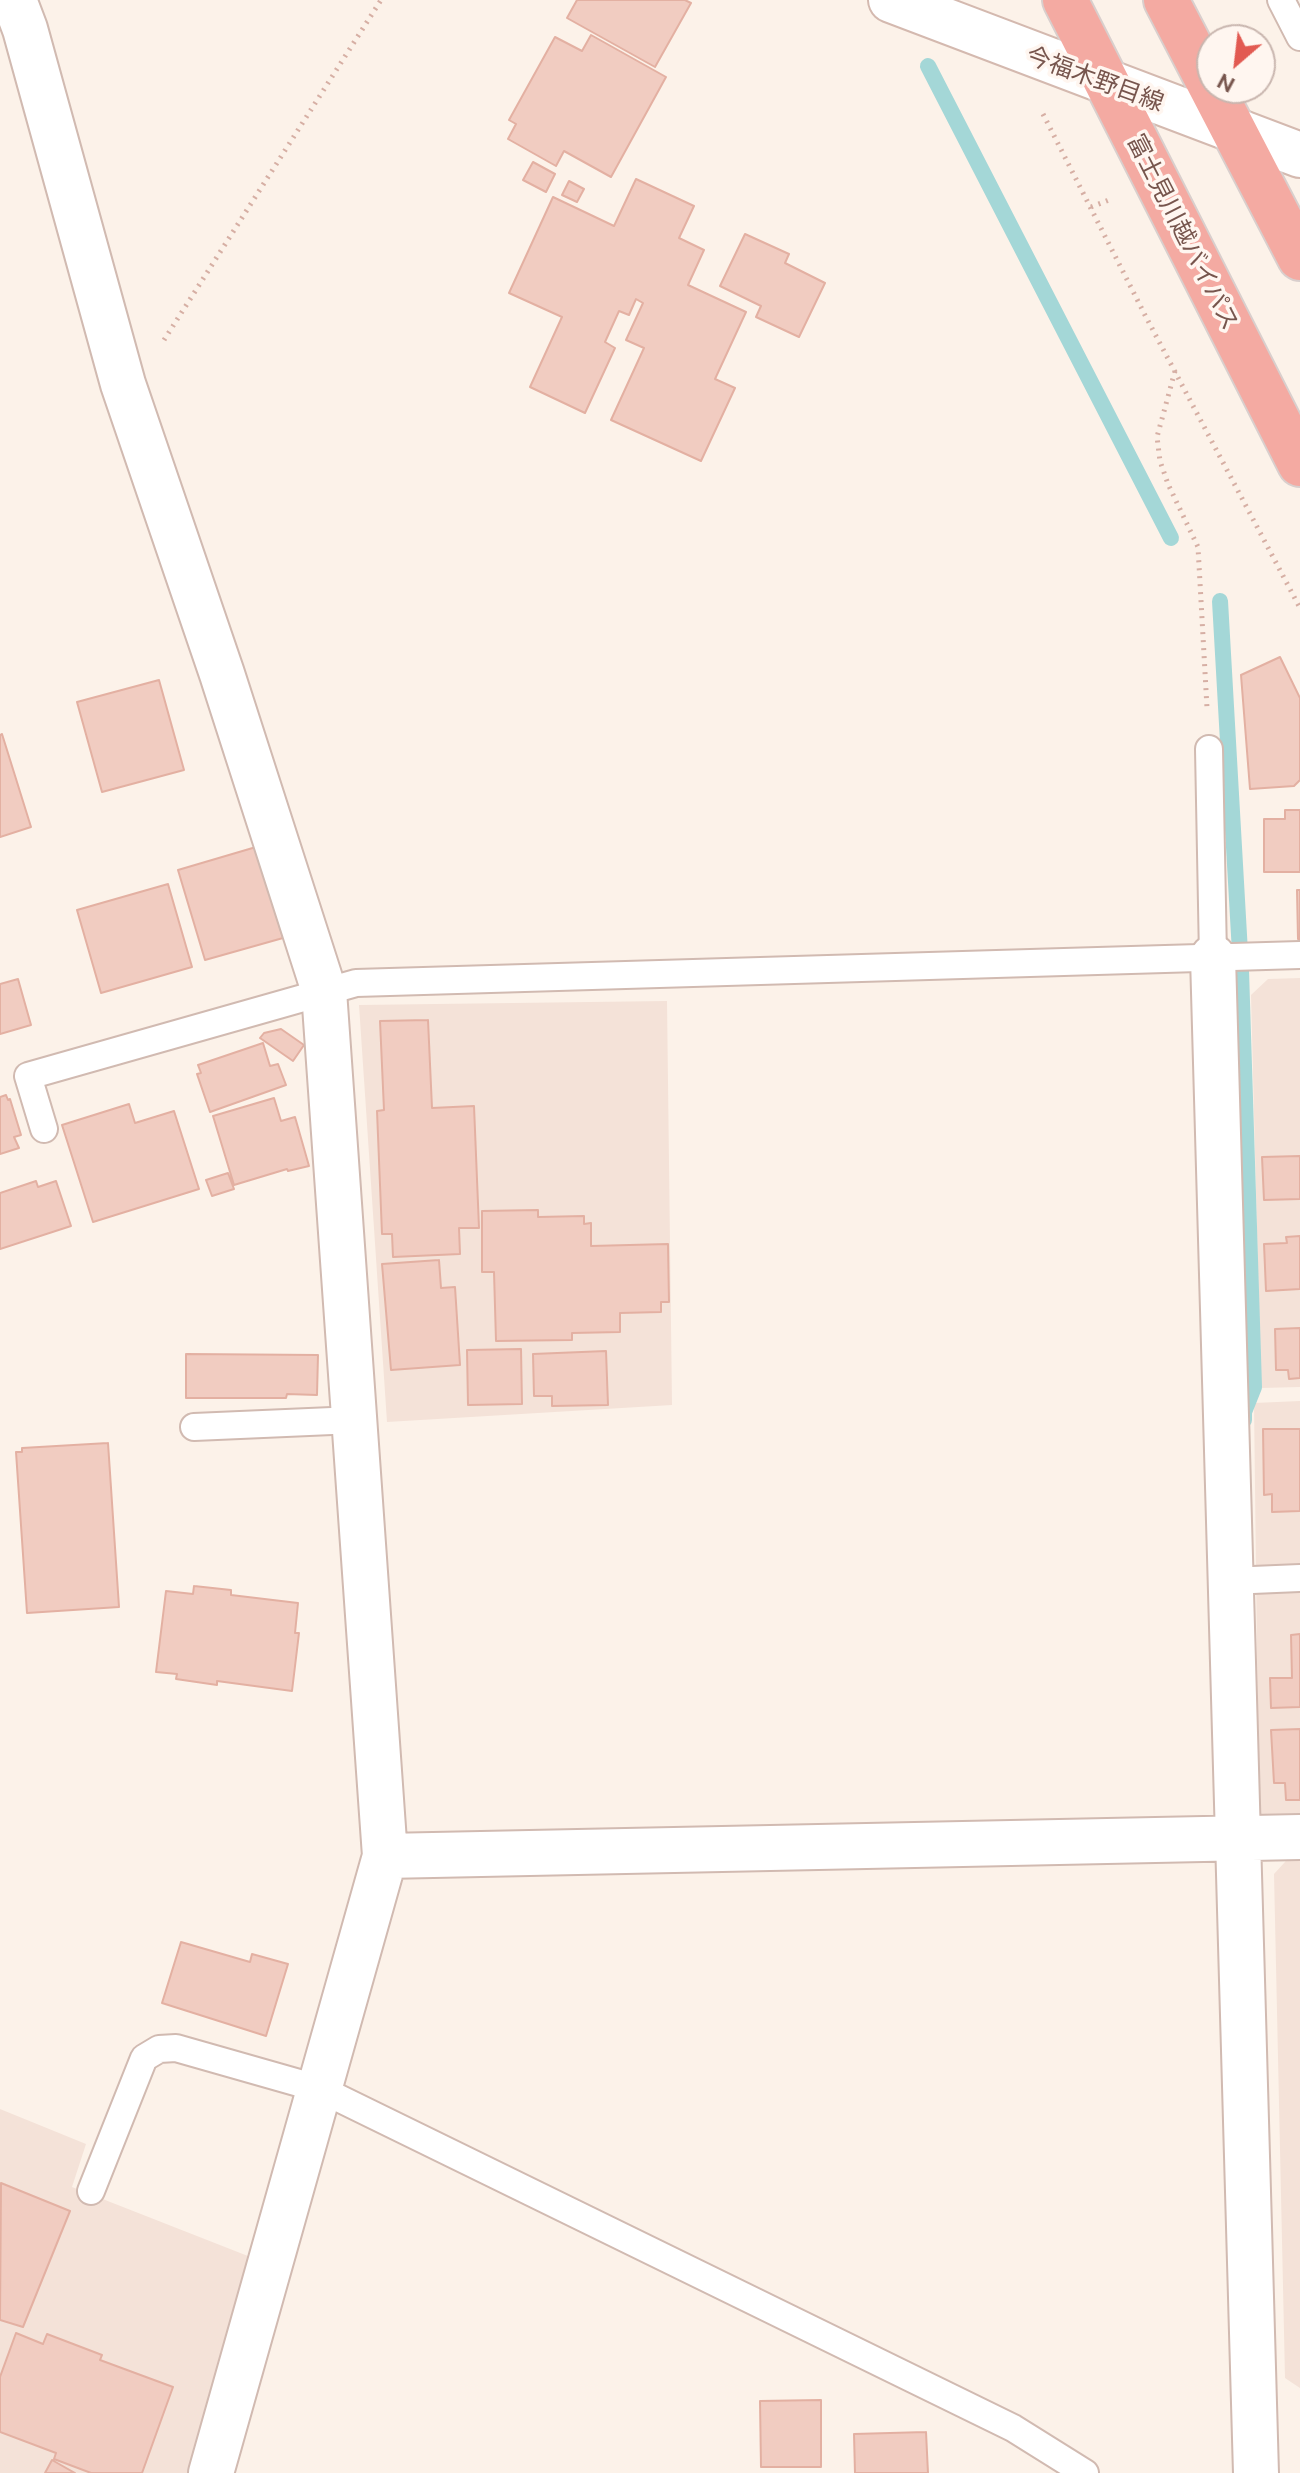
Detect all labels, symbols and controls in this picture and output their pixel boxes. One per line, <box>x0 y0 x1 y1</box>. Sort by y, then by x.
north arrow <box>1196 24 1276 104</box>
street label: 今福木野目線 <box>1022 41 1168 117</box>
text: N <box>1212 69 1239 99</box>
street label: 富士見川越バイパス <box>1121 129 1245 335</box>

